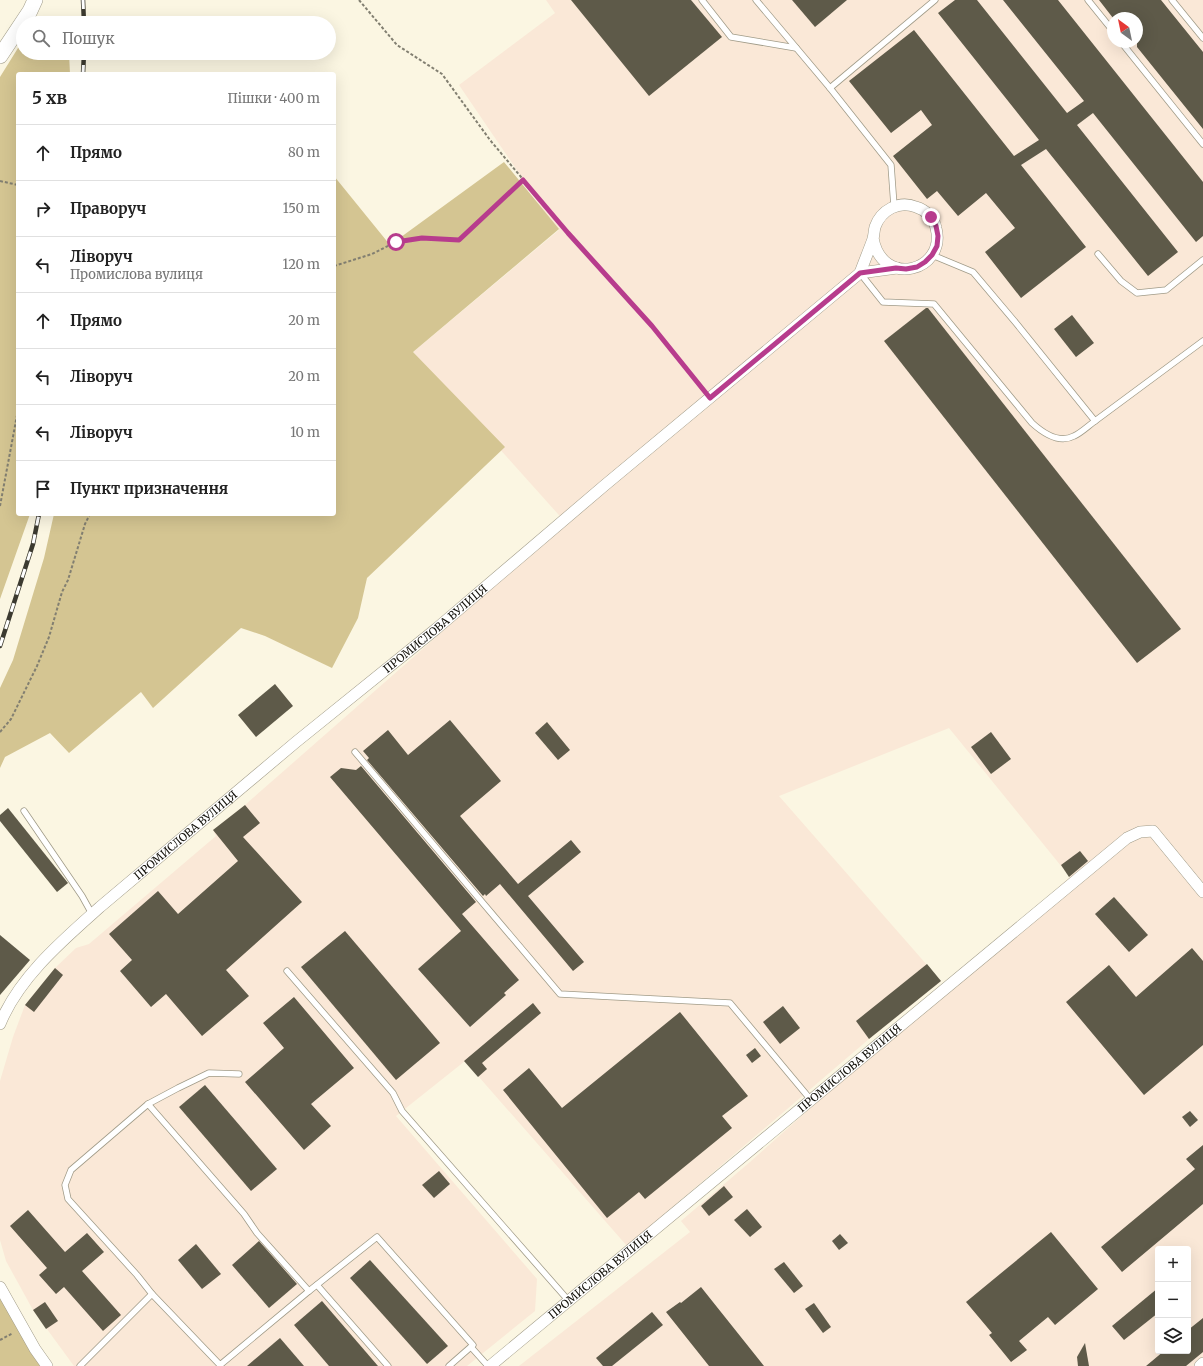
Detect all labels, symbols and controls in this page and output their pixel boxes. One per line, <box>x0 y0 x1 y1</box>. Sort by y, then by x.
north arrow <box>1107 12 1143 48</box>
search box <box>16 16 336 60</box>
icon: search <box>30 27 52 49</box>
text: Пошук <box>62 29 115 48</box>
text: 5 хв <box>32 87 67 109</box>
text: Пішки · 400 m <box>228 90 320 107</box>
icon: ahead <box>32 142 54 164</box>
text: Прямо <box>70 143 122 162</box>
text: 80 m <box>288 144 320 161</box>
icon: right <box>32 198 54 220</box>
text: Праворуч <box>70 199 146 218</box>
text: 150 m <box>283 200 320 217</box>
route end <box>922 208 940 226</box>
route start <box>387 233 405 251</box>
text: Ліворуч <box>70 247 133 266</box>
icon: left <box>32 254 54 276</box>
text: 120 m <box>282 256 320 273</box>
text: Промислова вулиця <box>70 266 203 283</box>
icon: ahead <box>32 310 54 332</box>
text: Прямо <box>70 311 122 330</box>
text: 20 m <box>288 312 320 329</box>
icon: left <box>32 366 54 388</box>
text: Ліворуч <box>70 367 133 386</box>
text: 20 m <box>288 368 320 385</box>
icon: left <box>32 422 54 444</box>
text: Ліворуч <box>70 423 133 442</box>
text: 10 m <box>290 424 320 441</box>
icon: arrive <box>32 478 54 500</box>
text: Пункт призначення <box>70 479 228 498</box>
street label: ПРОМИСЛОВА ВУЛИЦЯ <box>380 581 490 676</box>
street label: ПРОМИСЛОВА ВУЛИЦЯ <box>131 788 240 883</box>
street label: ПРОМИСЛОВА ВУЛИЦЯ <box>795 1021 904 1115</box>
street label: ПРОМИСЛОВА ВУЛИЦЯ <box>545 1228 655 1322</box>
map controls <box>1155 1246 1191 1354</box>
button: + <box>1155 1246 1191 1282</box>
button: − <box>1155 1282 1191 1318</box>
button: layers <box>1155 1318 1191 1354</box>

